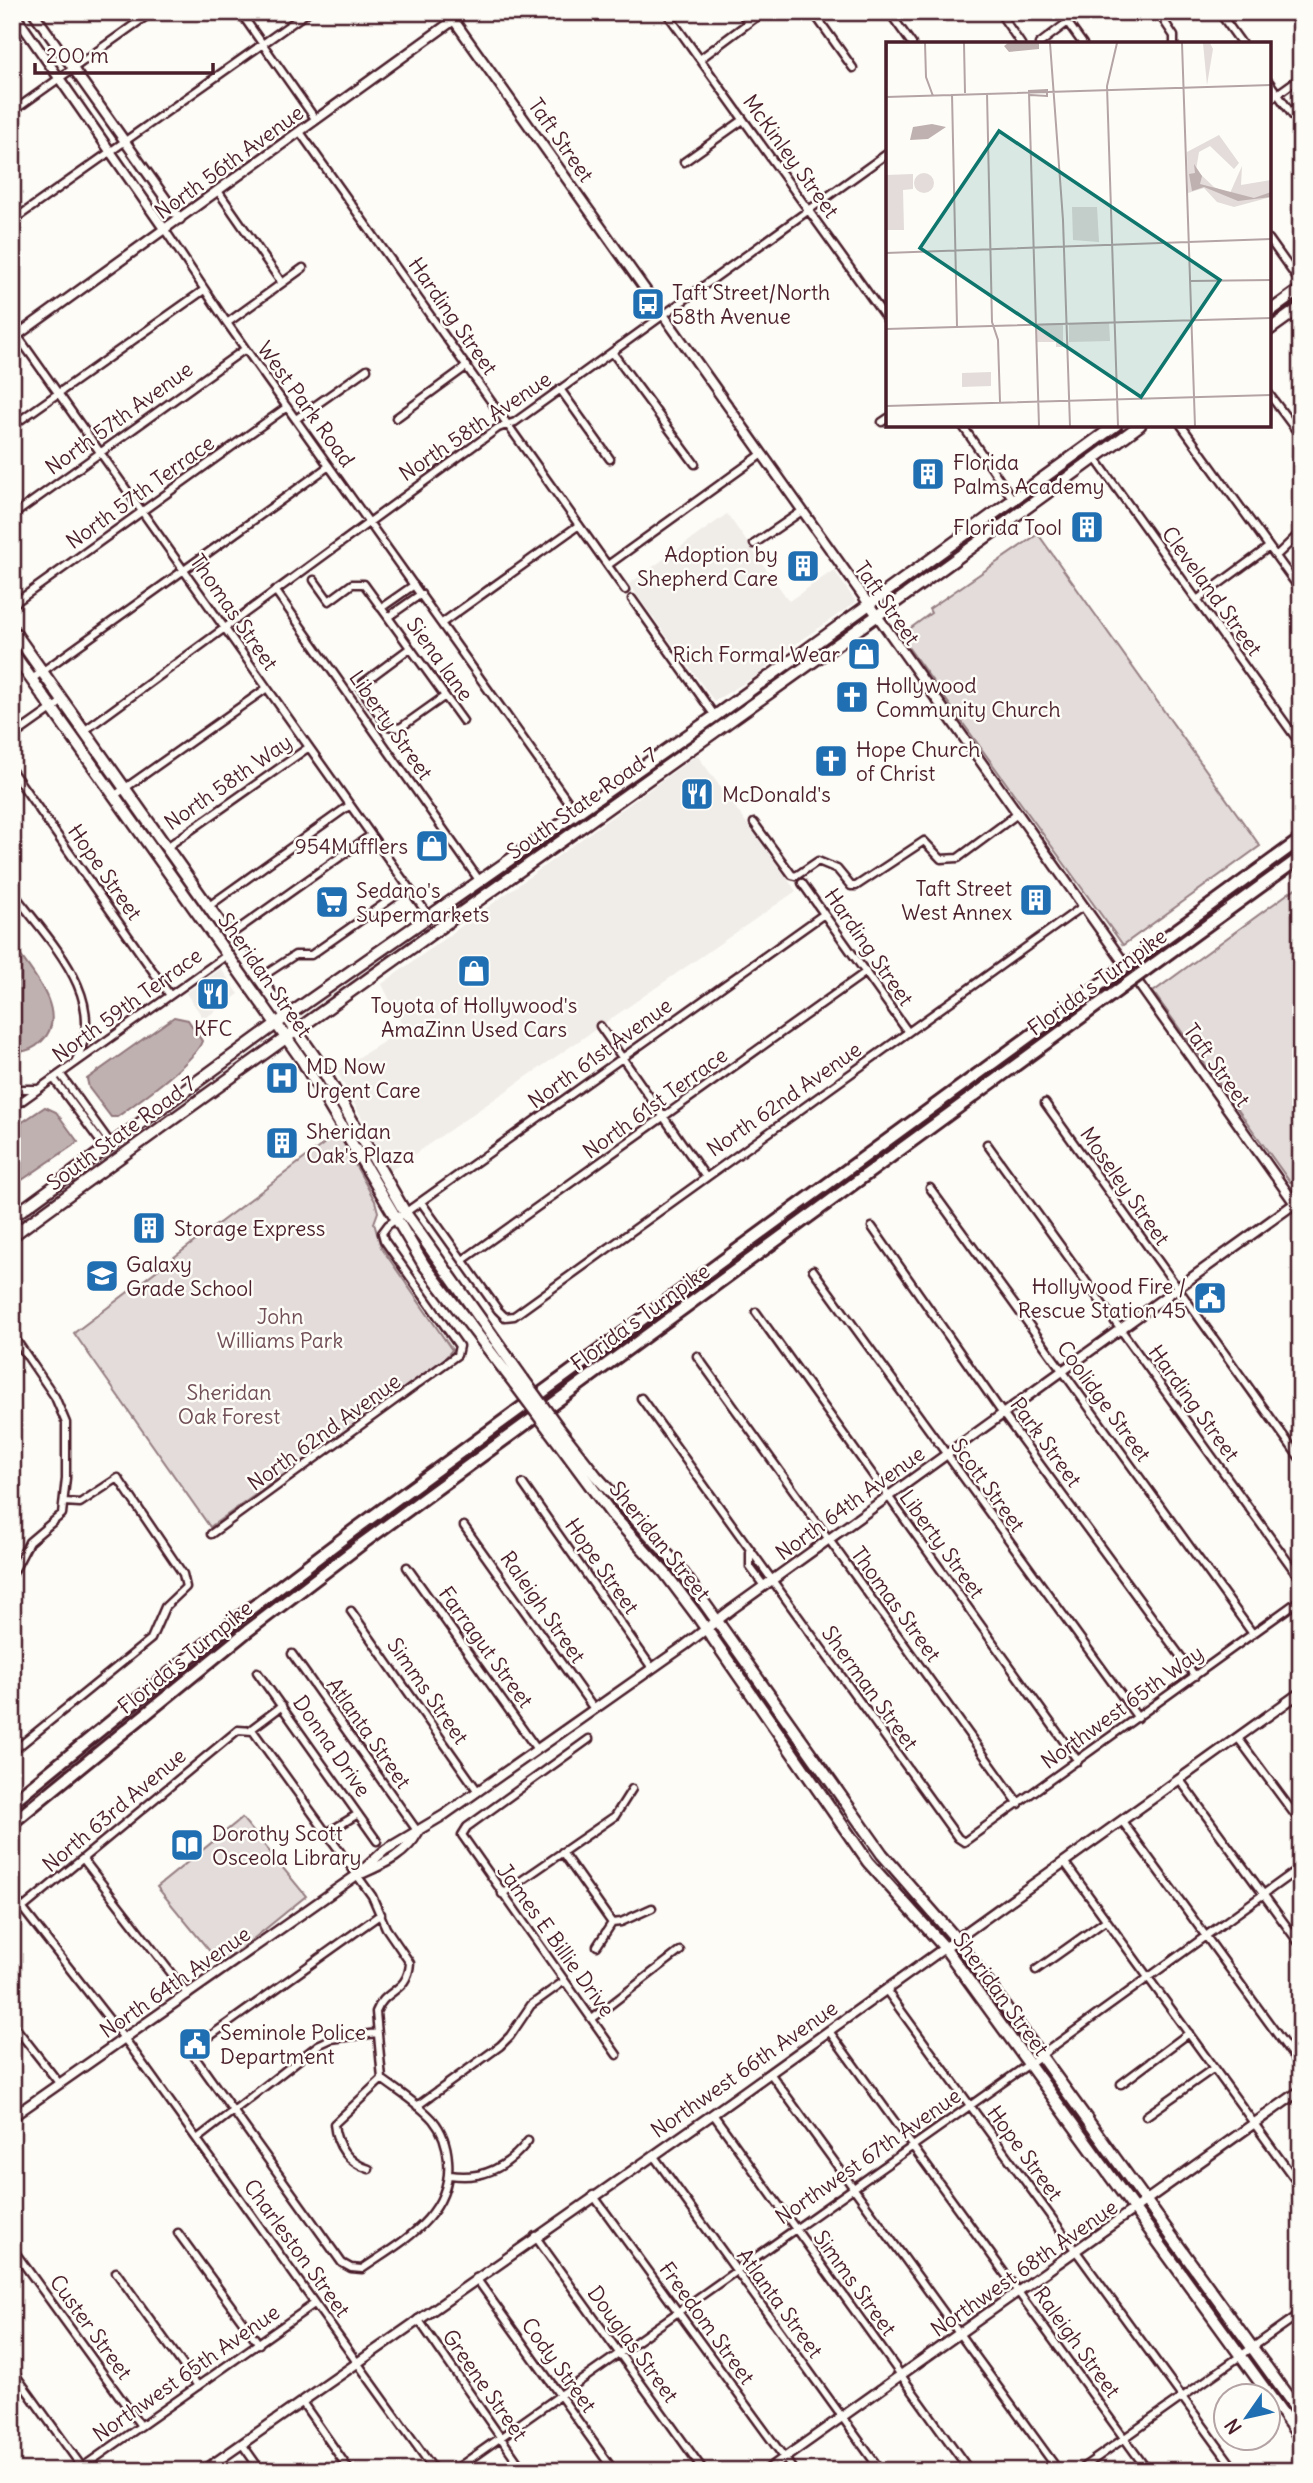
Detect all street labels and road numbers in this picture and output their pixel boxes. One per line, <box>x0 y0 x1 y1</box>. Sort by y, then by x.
street label: McKinley Street <box>737 89 845 223</box>
street label: Taft Street <box>522 93 600 187</box>
street label: North 56th Avenue <box>149 99 309 225</box>
street label: Harding Street <box>403 252 503 380</box>
street label: West Park Road <box>251 336 361 472</box>
street label: North 57th Avenue <box>40 355 198 481</box>
street label: North 58th Avenue <box>394 365 556 487</box>
street label: North 57th Terrace <box>61 429 219 555</box>
street label: Cleveland Street <box>1156 521 1268 661</box>
street label: Thomas Street <box>184 549 284 675</box>
street label: Taft Street <box>848 556 926 650</box>
street label: Siena lane <box>401 612 479 706</box>
street label: Liberty Street <box>343 665 439 785</box>
street label: North 58th Way <box>159 728 297 836</box>
street label: South State Road 7 <box>501 741 663 865</box>
street label: Hope Street <box>62 819 148 925</box>
street label: Harding Street <box>819 883 919 1011</box>
street label: Sheridan Street <box>212 907 318 1043</box>
street label: Florida's Turnpike <box>1022 922 1172 1042</box>
street label: North 59th Terrace <box>47 942 207 1068</box>
street label: North 61st Avenue <box>523 992 677 1114</box>
street label: Taft Street <box>1178 1018 1256 1112</box>
street label: North 62nd Avenue <box>702 1036 866 1162</box>
street label: North 61st Terrace <box>577 1041 733 1165</box>
street label: South State Road 7 <box>41 1070 201 1196</box>
street label: Moseley Street <box>1074 1122 1176 1250</box>
street label: Florida's Turnpike <box>565 1257 715 1377</box>
street label: Coolidge Street <box>1051 1335 1157 1467</box>
street label: Harding Street <box>1143 1339 1245 1467</box>
street label: North 62nd Avenue <box>242 1367 406 1497</box>
street label: Park Street <box>1004 1392 1088 1492</box>
street label: Scott Street <box>945 1433 1031 1537</box>
street label: North 64th Avenue <box>770 1440 930 1566</box>
street label: Sheridan Street <box>604 1476 716 1606</box>
street label: Liberty Street <box>894 1484 990 1604</box>
street label: Hope Street <box>559 1513 645 1619</box>
street label: Thomas Street <box>845 1541 947 1667</box>
street label: Raleigh Street <box>494 1546 592 1668</box>
street label: Farragut Street <box>433 1581 539 1713</box>
street label: Florida's Turnpike <box>112 1594 258 1720</box>
street label: Sherman Street <box>816 1620 924 1756</box>
street label: Simms Street <box>381 1633 475 1749</box>
street label: Northwest 65th Way <box>1036 1639 1208 1775</box>
street label: Atlanta Street <box>321 1672 417 1794</box>
street label: Donna Drive <box>287 1690 377 1802</box>
street label: North 63rd Avenue <box>37 1742 191 1878</box>
street label: James E Billie Drive <box>491 1858 621 2022</box>
street label: North 64th Avenue <box>94 1920 256 2044</box>
street label: Sheridan Street <box>947 1927 1055 2061</box>
street label: Northwest 66th Avenue <box>645 1994 843 2144</box>
street label: Northwest 67th Avenue <box>770 2082 966 2230</box>
street label: Hope Street <box>981 2100 1069 2206</box>
street label: Charleston Street <box>238 2174 356 2322</box>
street label: Northwest 68th Avenue <box>925 2193 1123 2343</box>
street label: Simms Street <box>808 2225 902 2341</box>
street label: Atlanta Street <box>731 2243 829 2363</box>
street label: Freedom Street <box>653 2256 761 2390</box>
street label: Custer Street <box>44 2269 138 2385</box>
street label: Douglas Street <box>582 2280 684 2408</box>
street label: Raleigh Street <box>1028 2281 1126 2403</box>
street label: Northwest 65th Avenue <box>87 2298 285 2448</box>
street label: Cody Street <box>516 2312 602 2418</box>
street label: Greene Street <box>437 2324 533 2446</box>

